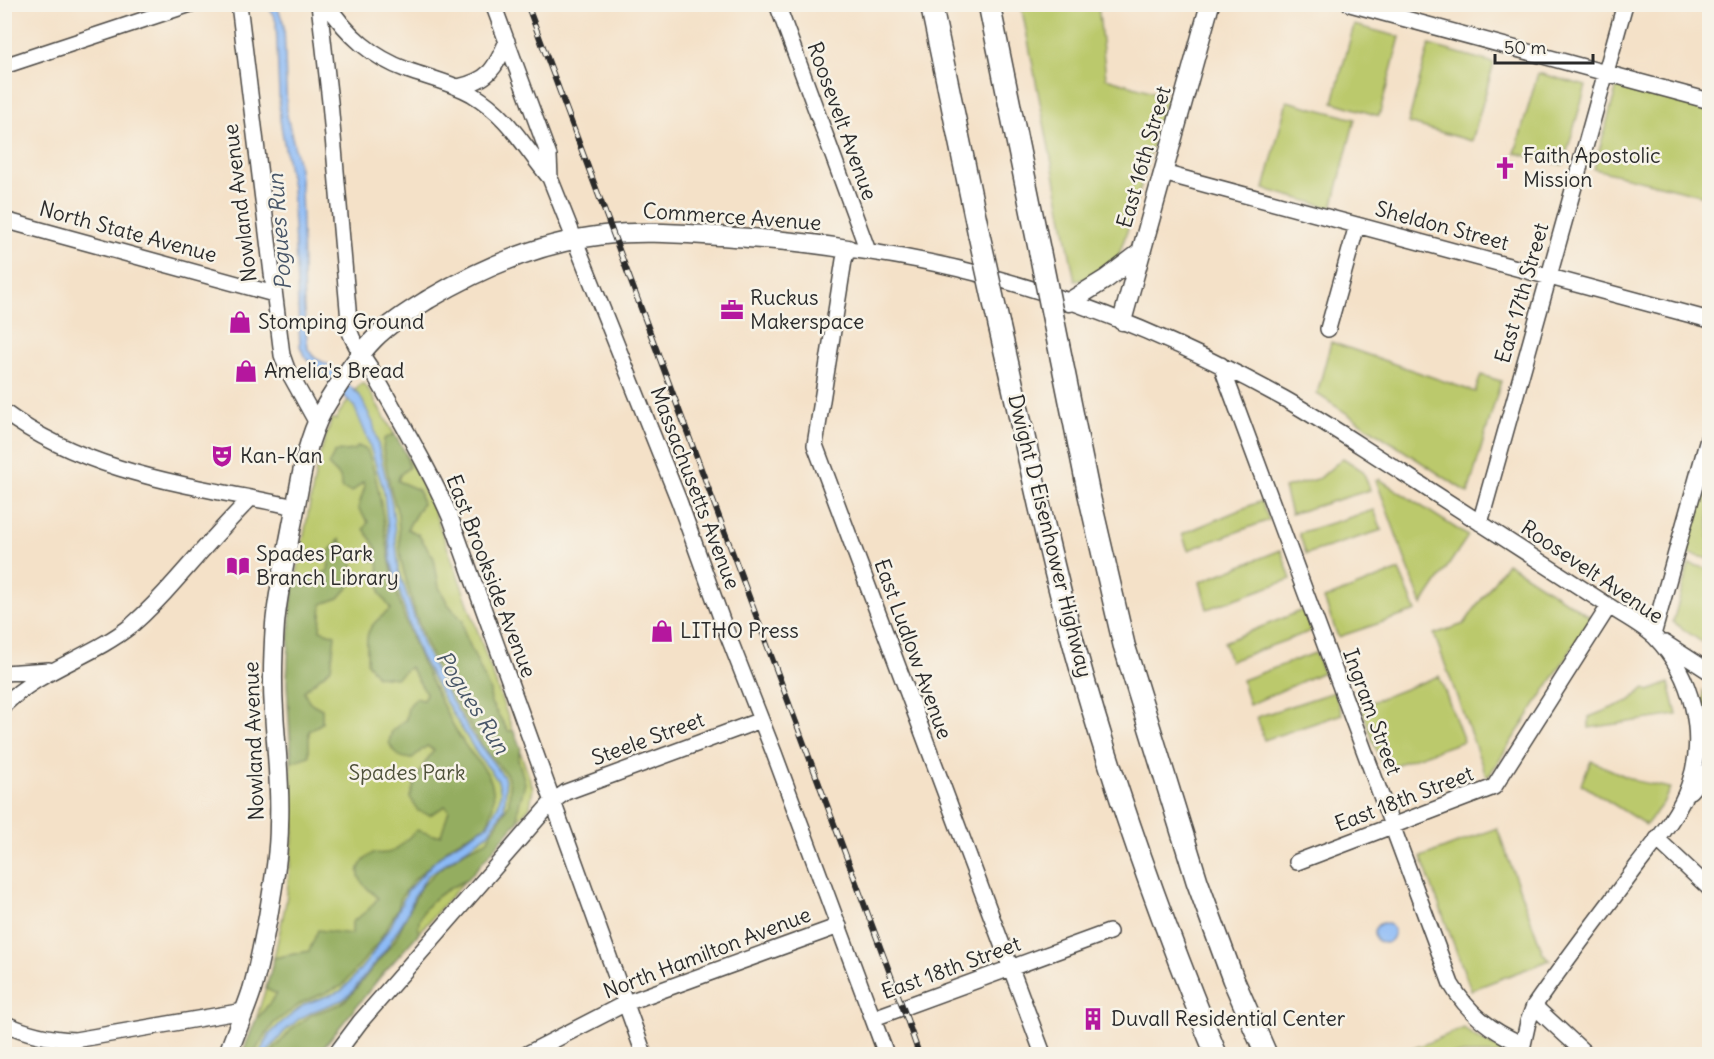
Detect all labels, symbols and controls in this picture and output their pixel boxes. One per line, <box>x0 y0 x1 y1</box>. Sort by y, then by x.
scale bar <box>1495 27 1592 65</box>
text: 50 m <box>1504 36 1546 59</box>
street label: Roosevelt Avenue <box>801 38 884 204</box>
street label: East 16th Street <box>1110 83 1177 231</box>
street label: Nowland Avenue <box>216 122 263 284</box>
place label: Faith Apostolic Mission <box>1523 142 1661 193</box>
church icon: Faith Apostolic Mission <box>1492 155 1518 181</box>
water label: Pogues Run <box>261 172 297 291</box>
street label: North State Avenue <box>36 195 220 268</box>
street label: Sheldon Street <box>1372 195 1512 256</box>
street label: Commerce Avenue <box>642 197 822 236</box>
street label: East 17th Street <box>1489 220 1554 366</box>
place label: Ruckus Makerspace <box>750 284 864 335</box>
office icon: Ruckus Makerspace <box>719 297 745 323</box>
place label: Stomping Ground <box>258 308 424 335</box>
shop icon: Stomping Ground <box>227 309 253 335</box>
place label: Amelia's Bread <box>264 357 404 384</box>
shop icon: Amelia's Bread <box>233 358 259 384</box>
street label: Massachusetts Avenue <box>644 383 747 593</box>
street label: Dwight D Eisenhower Highway <box>1002 391 1099 680</box>
place label: Kan-Kan <box>240 442 323 469</box>
theatre icon: Kan-Kan <box>209 443 235 469</box>
street label: East Brookside Avenue <box>440 470 543 681</box>
street label: Roosevelt Avenue <box>1516 514 1669 629</box>
place label: Spades Park Branch Library <box>256 540 399 591</box>
library icon: Spades Park Branch Library <box>225 553 251 579</box>
street label: East Ludlow Avenue <box>868 555 959 743</box>
place label: LITHO Press <box>680 617 799 644</box>
shop icon: LITHO Press <box>649 618 675 644</box>
water label: Pogues Run <box>430 645 516 760</box>
street label: Ingram Street <box>1337 645 1408 779</box>
street label: Nowland Avenue <box>237 661 270 821</box>
street label: Steele Street <box>588 706 708 771</box>
park label: Spades Park <box>348 759 466 786</box>
street label: East 18th Street <box>1331 760 1477 837</box>
street label: North Hamilton Avenue <box>599 900 814 1005</box>
street label: East 18th Street <box>877 930 1024 1005</box>
place label: Duvall Residential Center <box>1111 1005 1346 1032</box>
building icon: Duvall Residential Center <box>1080 1006 1106 1032</box>

